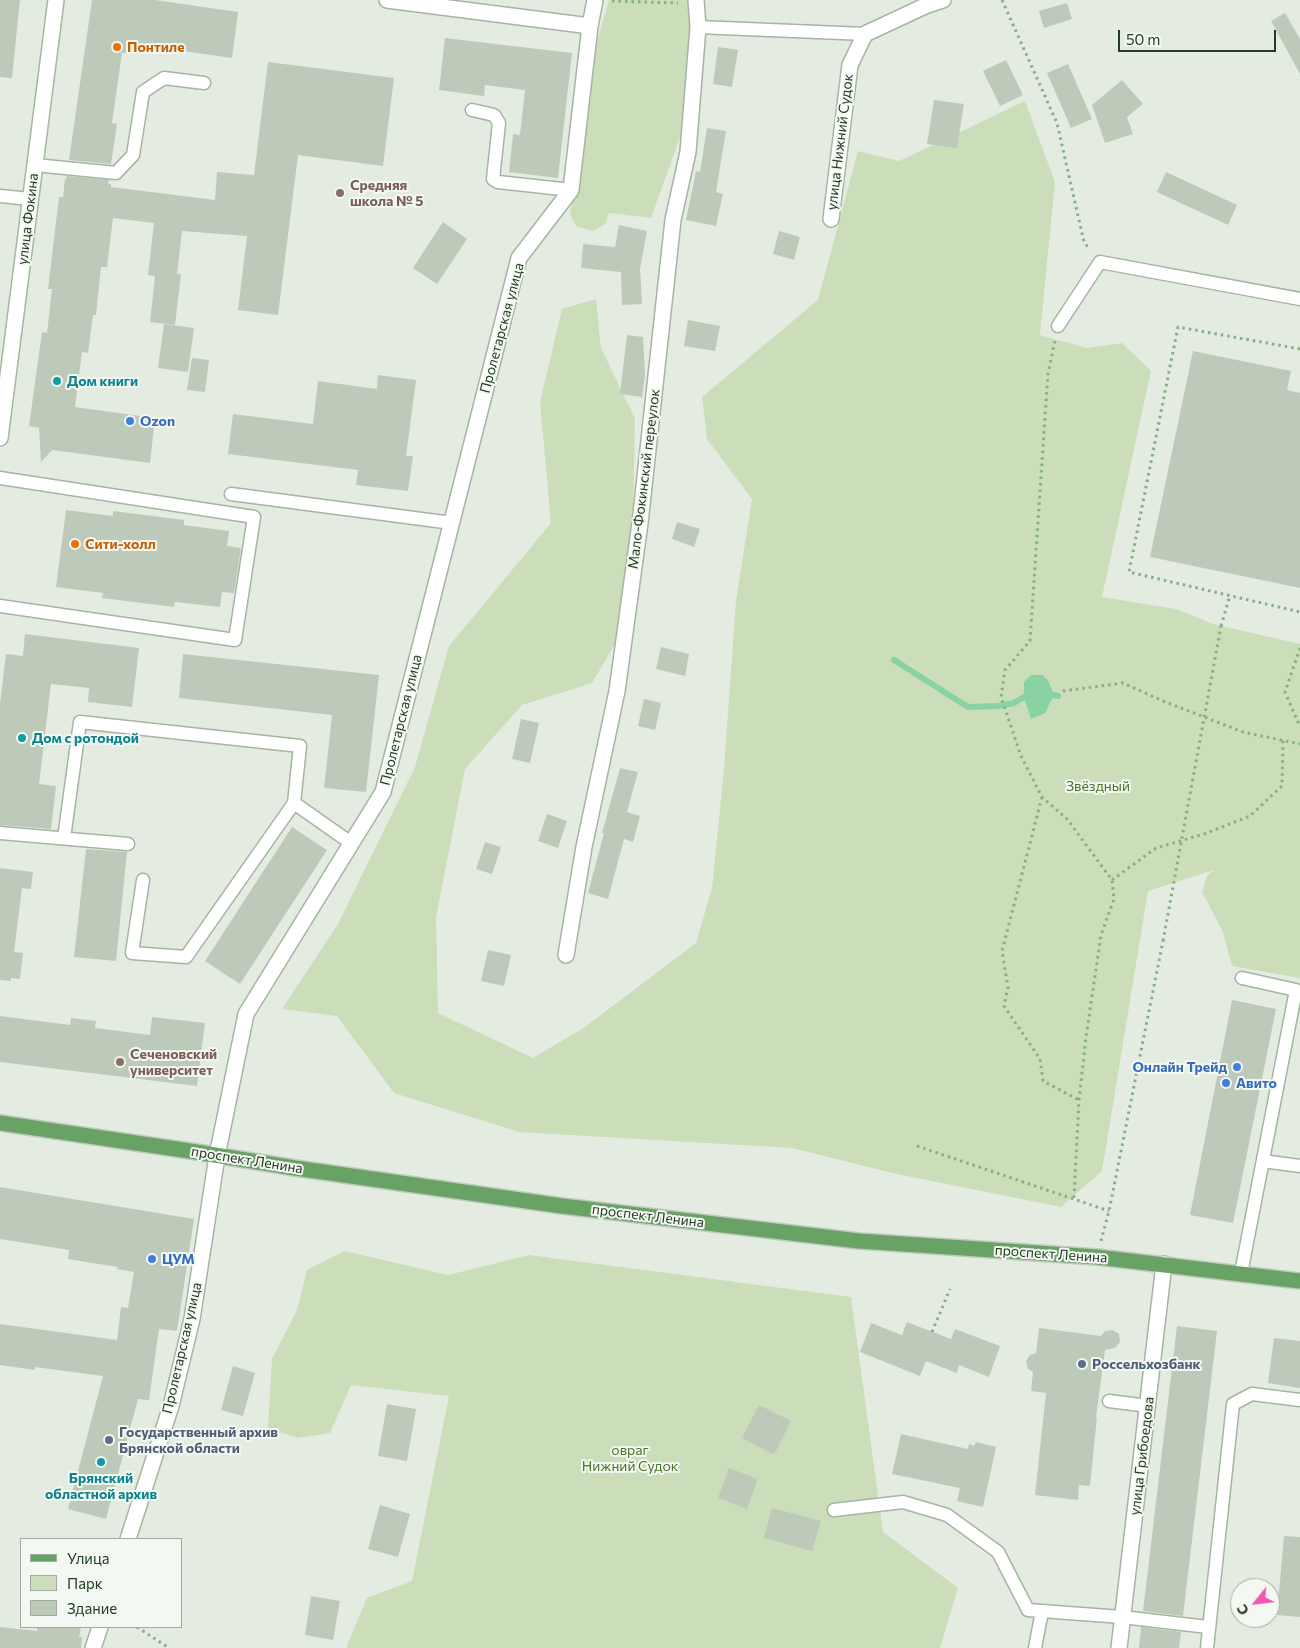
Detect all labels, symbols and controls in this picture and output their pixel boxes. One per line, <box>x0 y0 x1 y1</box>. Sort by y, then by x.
scale bar <box>1120 20 1278 52</box>
text: 50 m <box>1126 30 1160 48</box>
place label: Понтиле <box>127 39 185 55</box>
marker: Понтиле <box>111 41 123 53</box>
street label: улица Нижний Судок <box>823 73 857 211</box>
street label: улица Фокина <box>14 172 42 266</box>
place label: Средняя школа № 5 <box>350 177 423 210</box>
marker: Средняя школа № 5 <box>334 187 346 199</box>
street label: Пролетарская улица <box>476 261 528 395</box>
place label: Дом книги <box>67 373 138 389</box>
marker: Дом книги <box>51 375 63 387</box>
street label: Мало-Фокинский переулок <box>625 388 663 570</box>
place label: Ozon <box>140 413 175 429</box>
marker: Ozon <box>124 415 136 427</box>
place label: Сити-холл <box>85 536 156 552</box>
marker: Сити-холл <box>69 538 81 550</box>
street label: Пролетарская улица <box>377 653 425 787</box>
place label: Дом с ротондой <box>32 730 139 746</box>
marker: Дом с ротондой <box>16 732 28 744</box>
park label: Звёздный <box>1066 778 1130 794</box>
place label: Сеченовский университет <box>130 1046 217 1078</box>
marker: Сеченовский университет <box>114 1056 126 1068</box>
place label: Онлайн Трейд <box>1132 1059 1227 1075</box>
marker: Онлайн Трейд <box>1231 1061 1243 1073</box>
place label: Авито <box>1236 1075 1277 1091</box>
marker: Авито <box>1220 1077 1232 1089</box>
street label: проспект Ленина <box>190 1143 304 1177</box>
street label: проспект Ленина <box>591 1201 705 1231</box>
street label: проспект Ленина <box>994 1242 1108 1266</box>
place label: ЦУМ <box>162 1251 195 1267</box>
marker: ЦУМ <box>146 1253 158 1265</box>
street label: Пролетарская улица <box>159 1281 205 1415</box>
place label: Россельхозбанк <box>1092 1356 1201 1372</box>
marker: Россельхозбанк <box>1076 1358 1088 1370</box>
street label: улица Грибоедова <box>1126 1396 1158 1516</box>
place label: Государственный архив Брянской области <box>119 1424 278 1456</box>
marker: Государственный архив Брянской области <box>103 1434 115 1446</box>
park label: овраг Нижний Судок <box>582 1442 678 1474</box>
marker: Брянский областной архив <box>95 1456 107 1468</box>
place label: Брянский областной архив <box>45 1470 157 1502</box>
legend <box>20 1538 182 1628</box>
text: Улица <box>67 1549 109 1567</box>
text: Парк <box>67 1574 103 1592</box>
north arrow <box>1230 1578 1280 1628</box>
text: Здание <box>67 1599 117 1617</box>
text: С <box>1233 1602 1252 1618</box>

